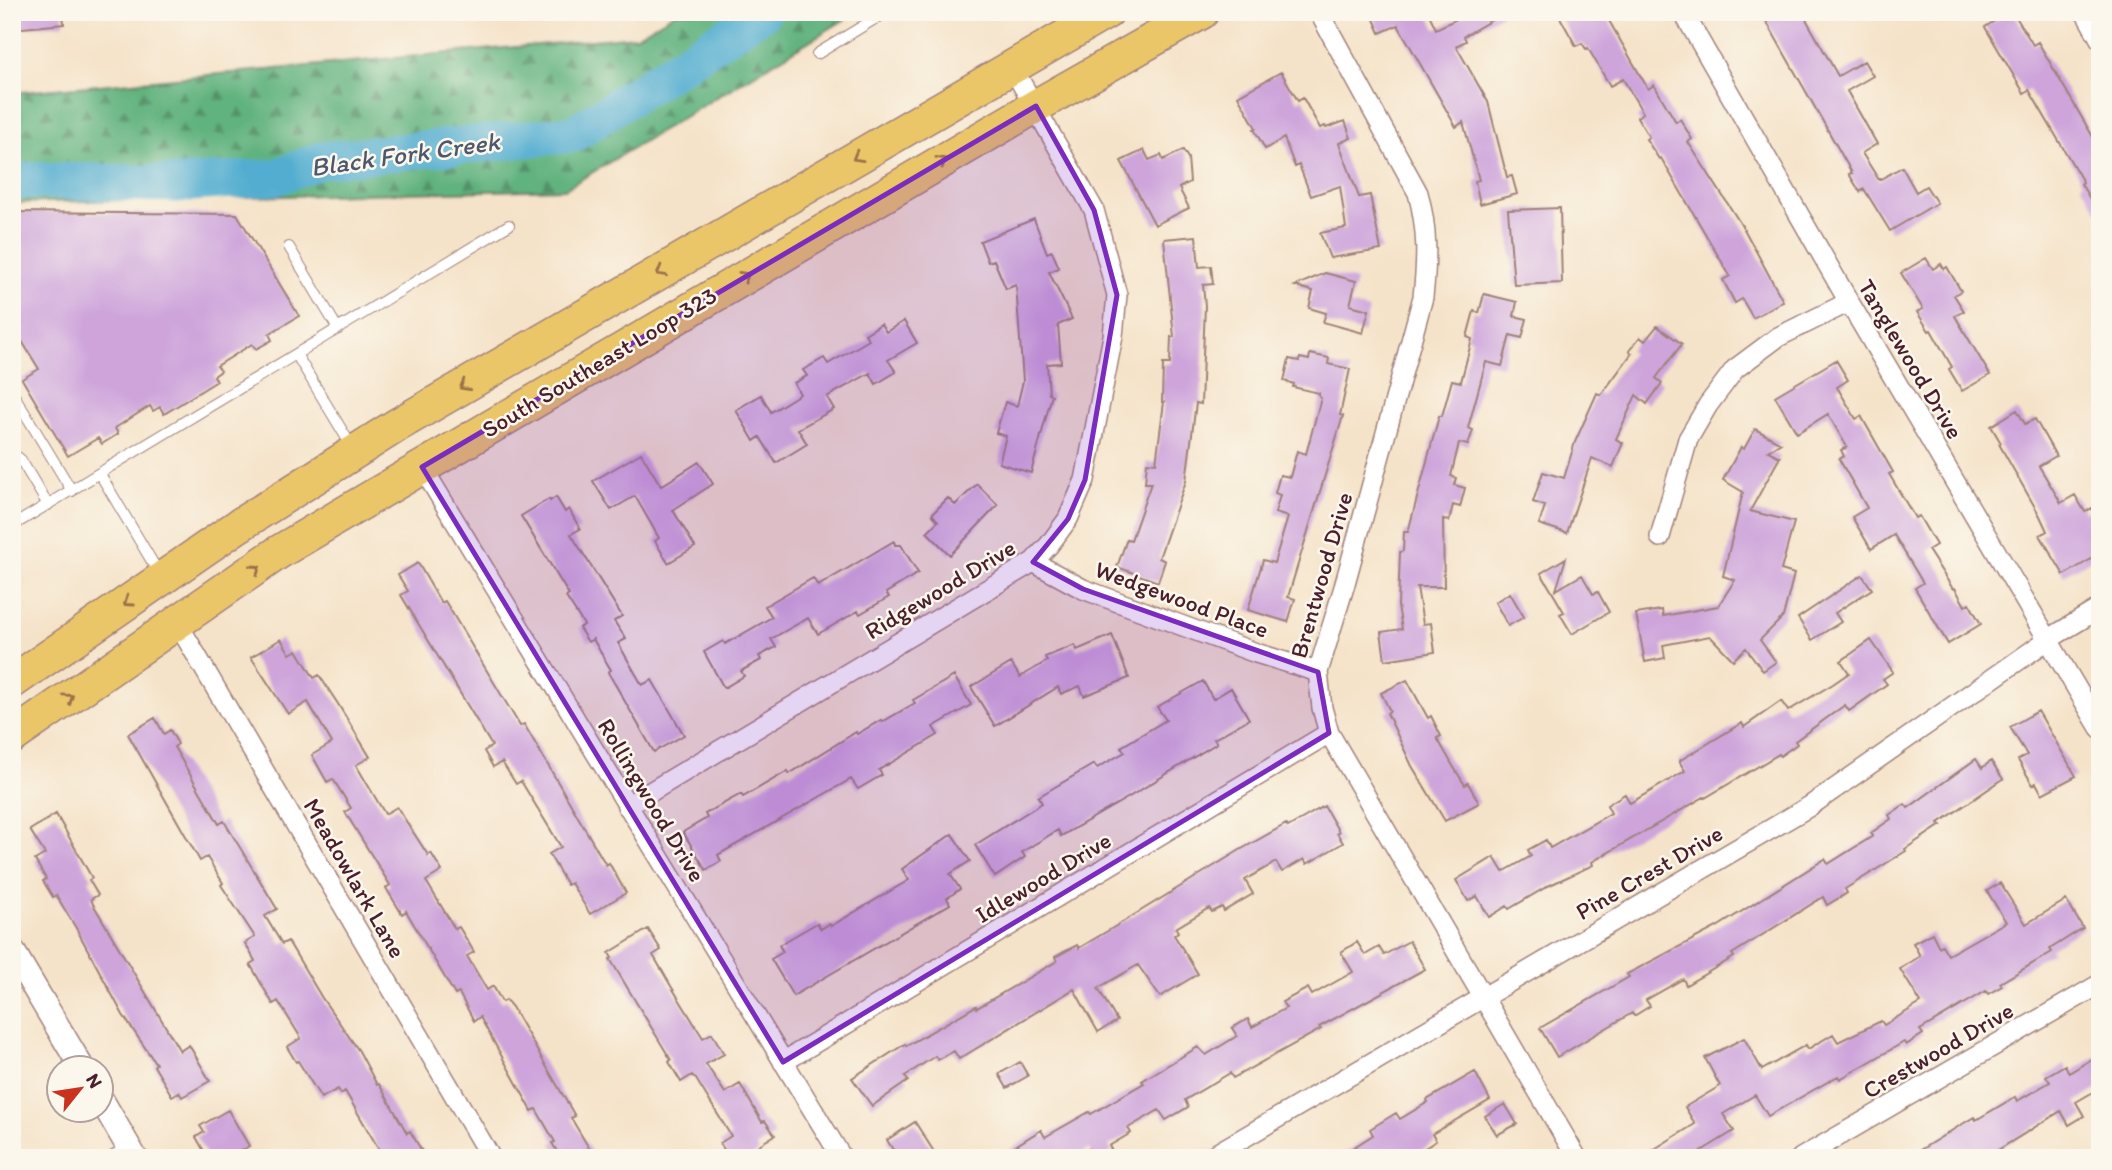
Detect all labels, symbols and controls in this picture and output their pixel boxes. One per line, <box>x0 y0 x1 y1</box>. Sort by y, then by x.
water label: Black Fork Creek <box>309 125 503 183</box>
one-way arrow <box>852 149 865 162</box>
one-way arrow <box>934 157 947 170</box>
one-way arrow <box>655 264 668 277</box>
one-way arrow <box>738 271 751 284</box>
street label: Tanglewood Drive <box>1852 274 1970 444</box>
street label: South Southeast Loop 323 <box>476 280 722 444</box>
one-way arrow <box>459 378 472 391</box>
street label: Brentwood Drive <box>1283 489 1359 661</box>
street label: Ridgewood Drive <box>859 533 1021 645</box>
street label: Wedgewood Place <box>1091 554 1273 644</box>
one-way arrow <box>248 565 261 577</box>
one-way arrow <box>123 594 136 606</box>
one-way arrow <box>61 694 74 707</box>
street label: Rollingwood Drive <box>592 713 712 887</box>
street label: Meadowlark Lane <box>298 793 412 963</box>
street label: Pine Crest Drive <box>1570 818 1728 926</box>
street label: Idlewood Drive <box>970 825 1116 929</box>
street label: Crestwood Drive <box>1858 995 2018 1105</box>
north arrow <box>46 1054 116 1124</box>
text: N <box>81 1069 107 1092</box>

